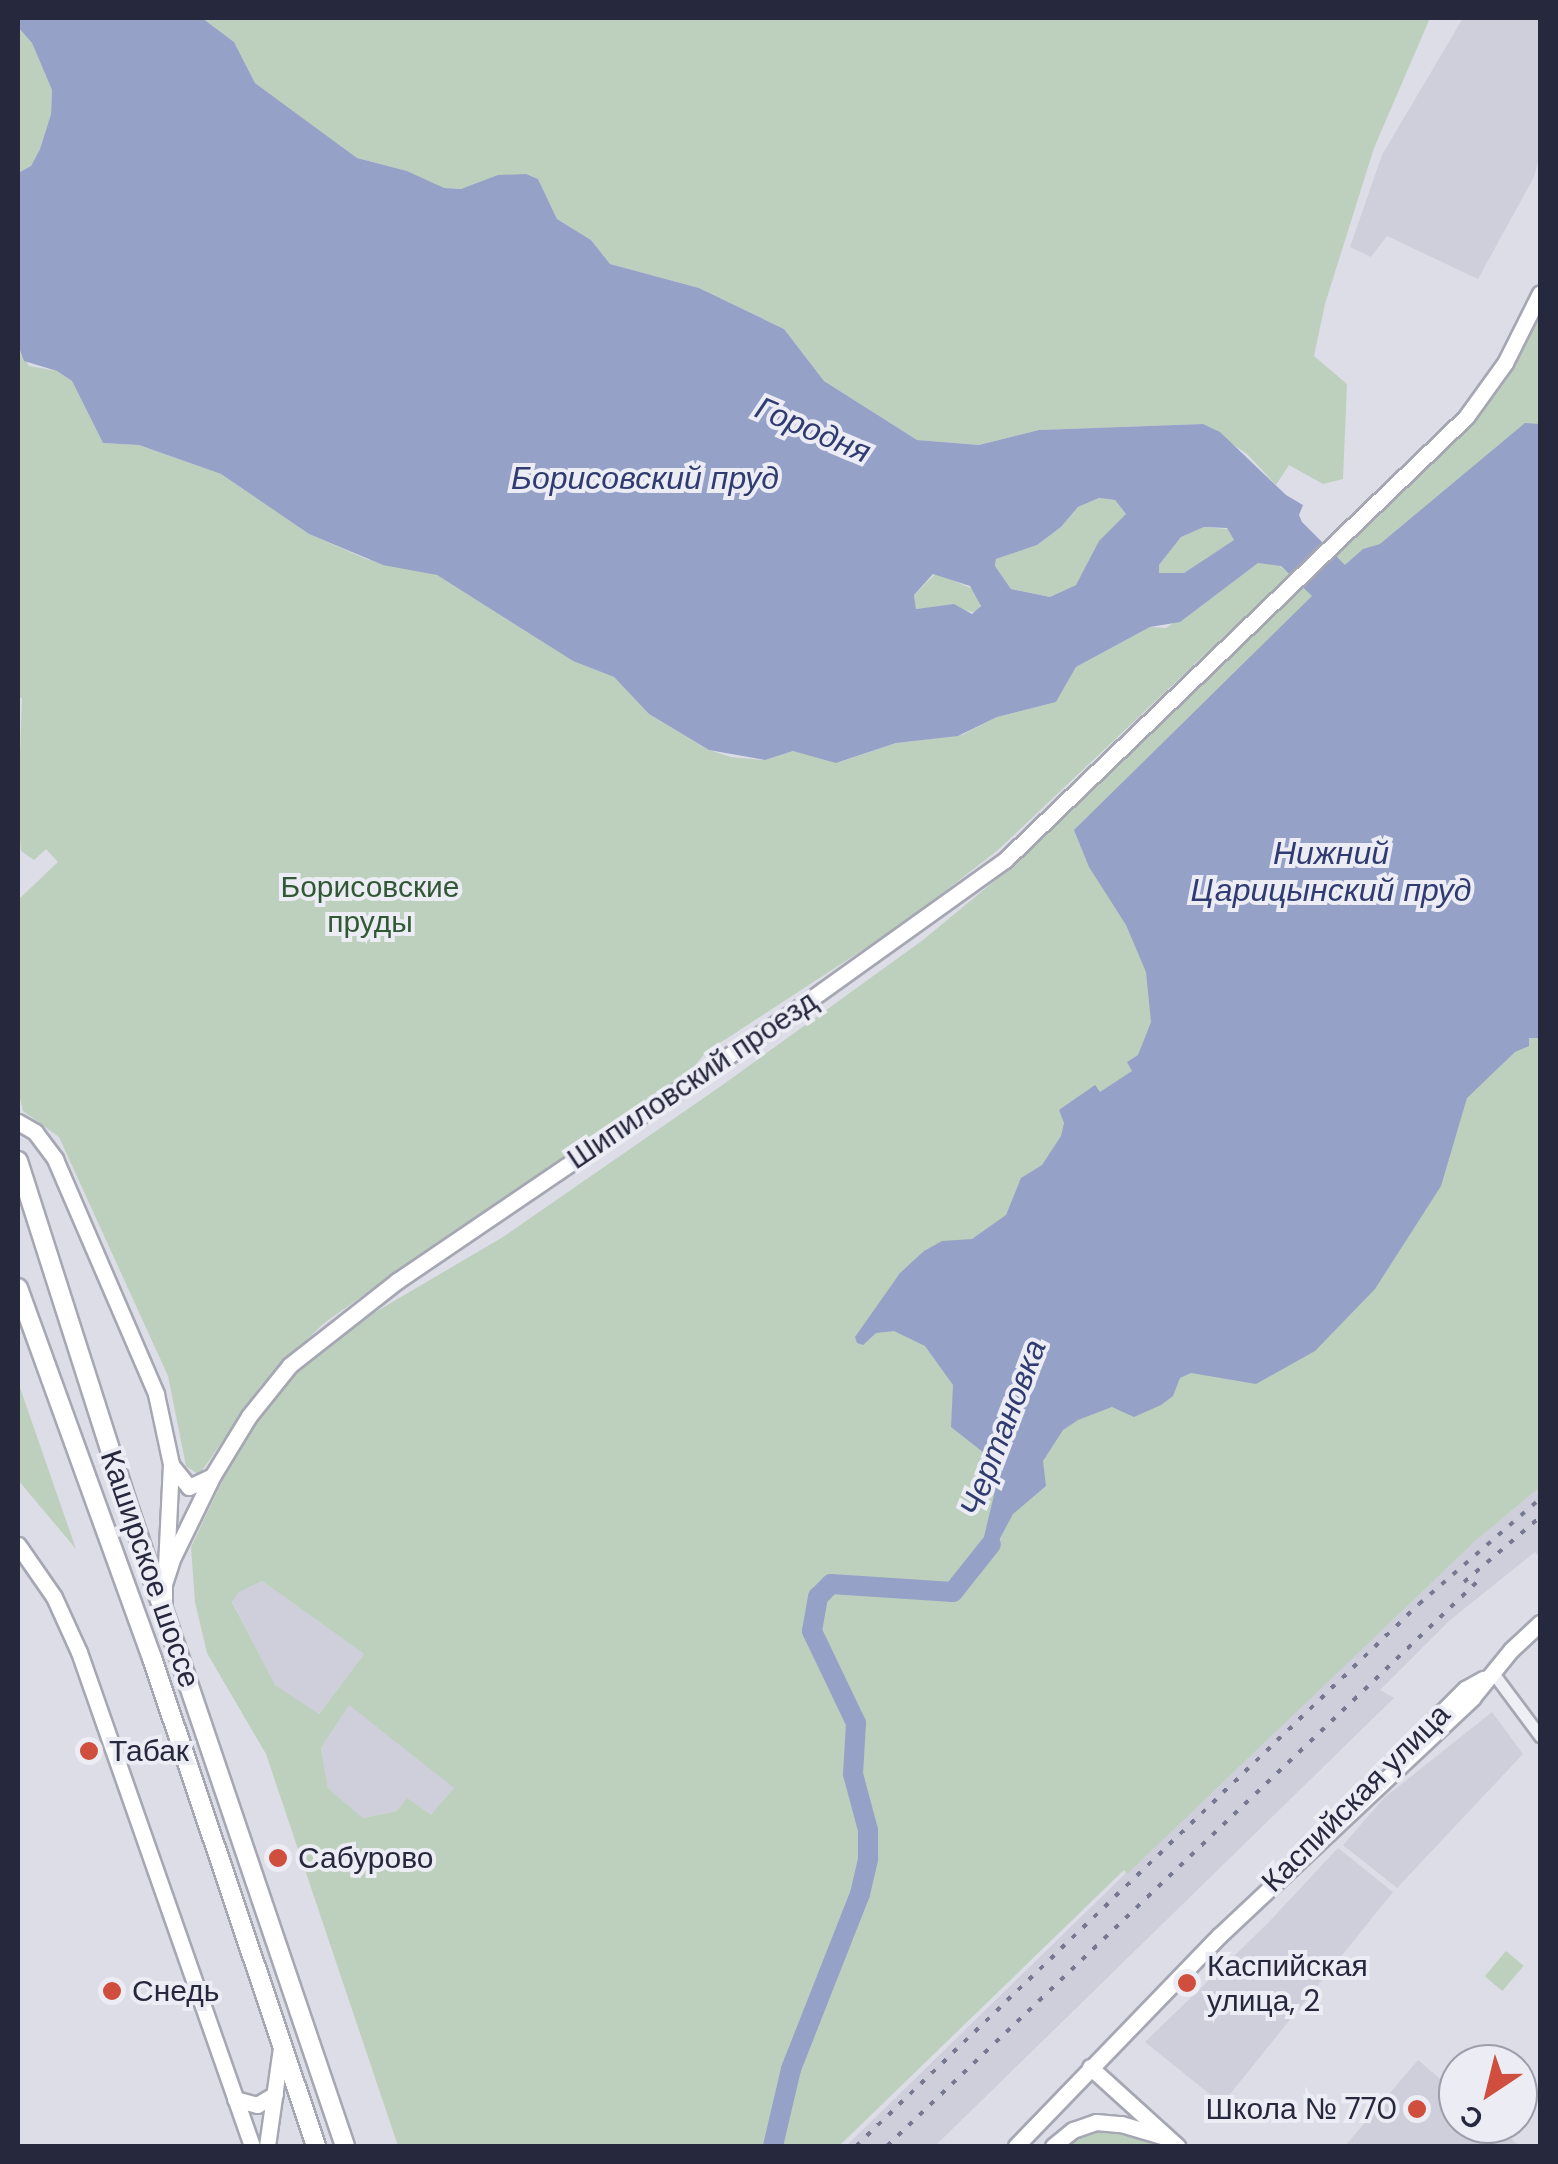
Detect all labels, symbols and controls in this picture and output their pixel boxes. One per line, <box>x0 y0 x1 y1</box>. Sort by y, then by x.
water label: Городня <box>750 389 876 471</box>
water label: Борисовский пруд <box>511 459 779 497</box>
water label: Нижний Царицынский пруд <box>1191 835 1471 910</box>
park label: Борисовские пруды <box>280 869 460 940</box>
street label: Шипиловский проезд <box>560 983 824 1177</box>
water label: Чертановка <box>952 1334 1054 1522</box>
street label: Каширское шоссе <box>92 1445 208 1693</box>
street label: Каспийская улица <box>1254 1696 1458 1900</box>
place label: Табак <box>109 1733 189 1769</box>
marker: Табак <box>78 1740 100 1762</box>
place label: Сабурово <box>298 1840 434 1876</box>
marker: Сабурово <box>267 1847 289 1869</box>
place label: Каспийская улица, 2 <box>1207 1948 1368 2018</box>
marker: Каспийская улица, 2 <box>1176 1972 1198 1994</box>
place label: Снедь <box>132 1973 219 2009</box>
marker: Снедь <box>101 1980 123 2002</box>
north arrow <box>1438 2044 1538 2144</box>
place label: Школа № 770 <box>1206 2091 1397 2127</box>
text: С <box>1453 2096 1491 2138</box>
marker: Школа № 770 <box>1406 2098 1428 2120</box>

